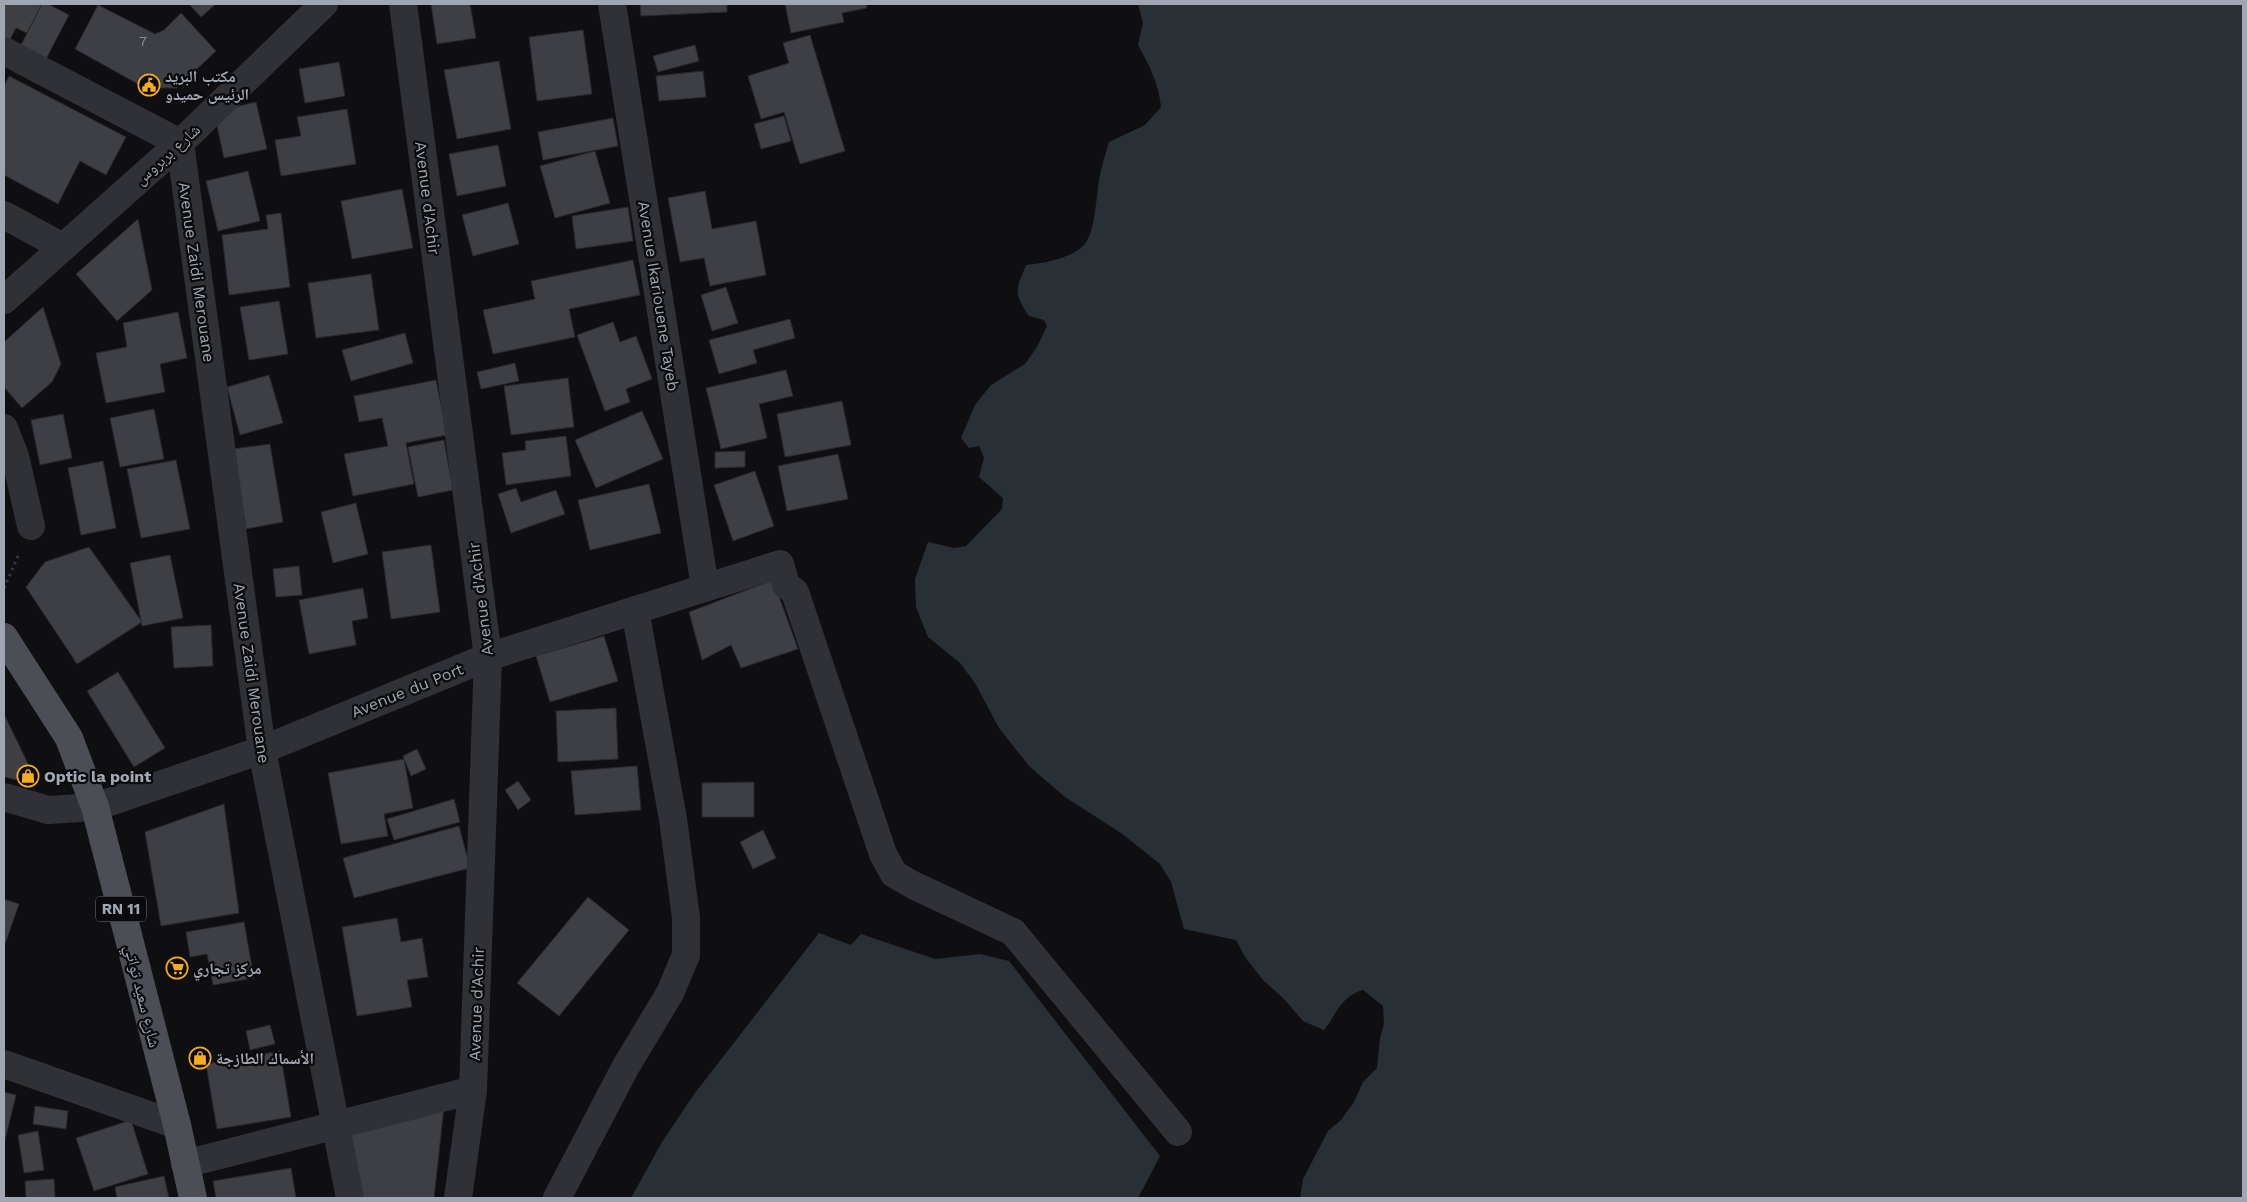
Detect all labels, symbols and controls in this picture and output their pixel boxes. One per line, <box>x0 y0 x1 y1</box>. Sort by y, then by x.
house number: 7 <box>139 33 147 49</box>
place label: مكتب البريد الرئيس حميدو <box>165 67 249 104</box>
public building icon: مكتب البريد الرئيس حميدو <box>137 73 161 97</box>
street label: شارع بربروس <box>131 120 205 189</box>
street label: Avenue d'Achir <box>411 140 444 256</box>
street label: Avenue Zaidi Merouane <box>174 181 219 363</box>
street label: Avenue Ikariouene Tayeb <box>634 200 683 393</box>
street label: Avenue d'Achir <box>464 541 497 657</box>
street label: Avenue Zaidi Merouane <box>229 582 274 764</box>
street label: Avenue du Port <box>348 659 466 722</box>
shop icon: Optic la point <box>16 764 40 788</box>
place label: Optic la point <box>44 767 151 786</box>
road number: RN 11 <box>96 896 146 922</box>
street label: شارع سعيد تواتي <box>118 943 164 1050</box>
street label: Avenue d'Achir <box>465 946 488 1061</box>
supermarket icon: مركز تجاري <box>165 956 189 980</box>
place label: مركز تجاري <box>193 959 262 981</box>
shop icon: الأسماك الطازجة <box>188 1046 212 1070</box>
place label: الأسماك الطازجة <box>216 1049 314 1068</box>

